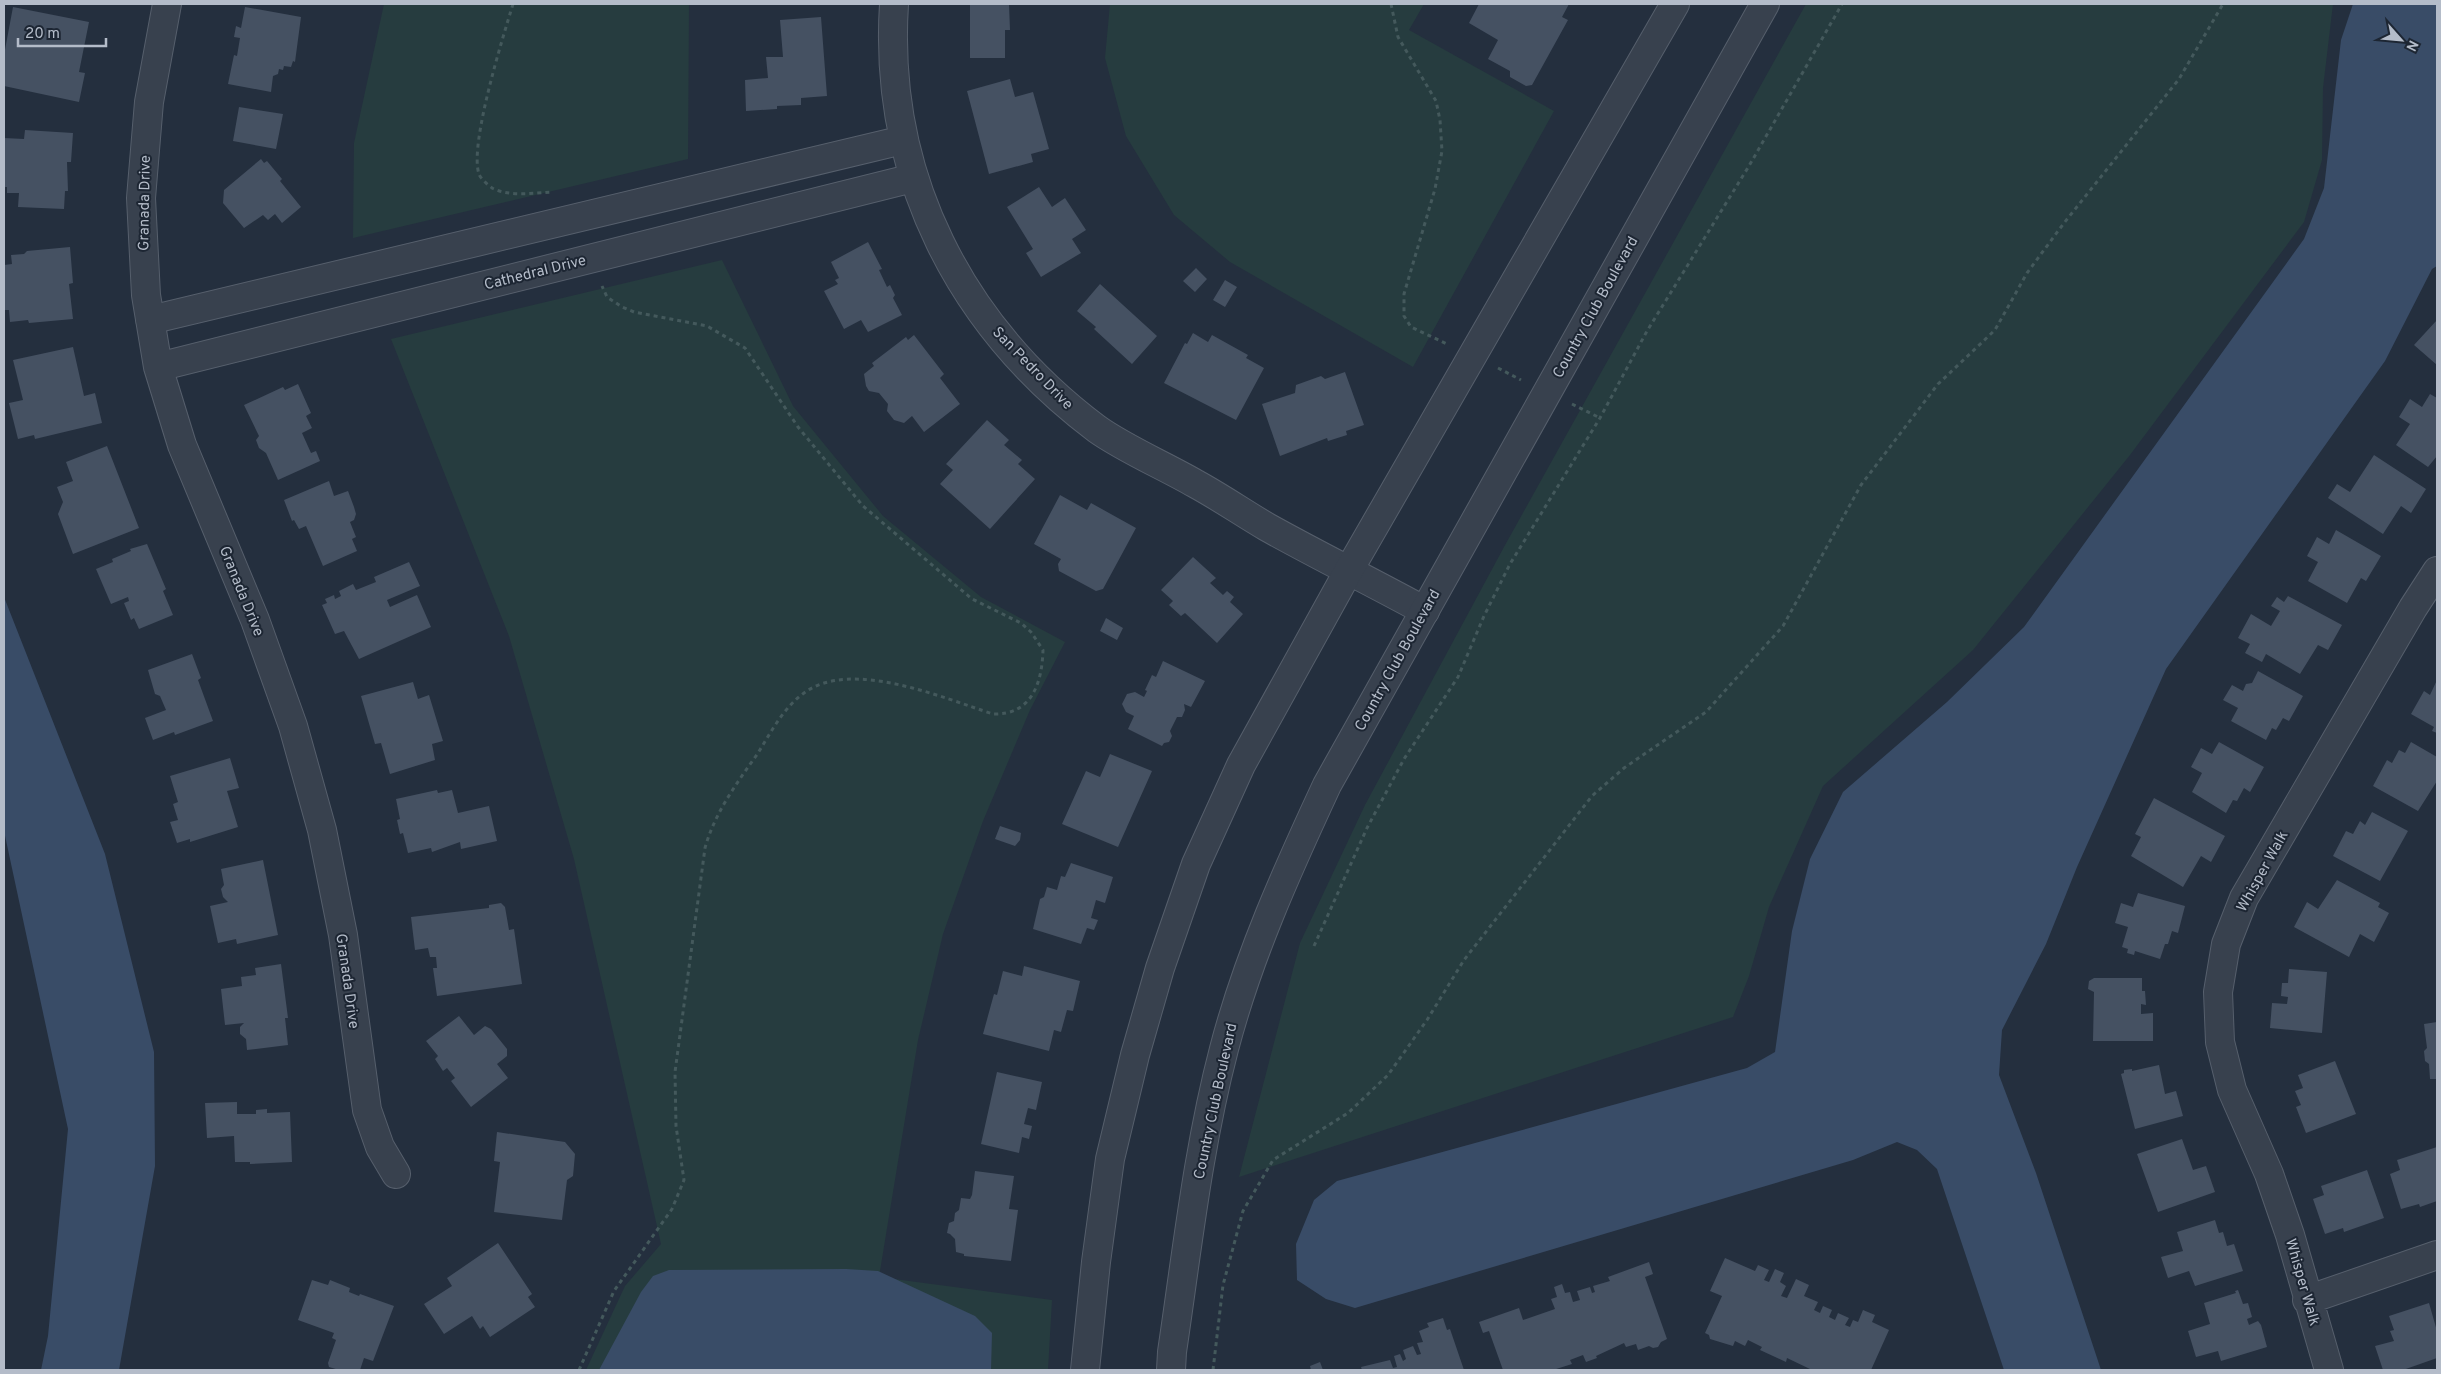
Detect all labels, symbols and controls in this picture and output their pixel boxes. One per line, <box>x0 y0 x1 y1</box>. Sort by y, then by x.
scale bar <box>18 15 105 47</box>
north arrow <box>2376 15 2426 65</box>
text: 20 m <box>25 25 60 44</box>
text: N <box>2401 37 2421 54</box>
street label: Granada Drive <box>135 155 156 251</box>
street label: Country Club Boulevard <box>1549 233 1643 382</box>
street label: Cathedral Drive <box>482 252 588 295</box>
street label: San Pedro Drive <box>988 324 1076 415</box>
street label: Granada Drive <box>214 544 267 640</box>
street label: Country Club Boulevard <box>1351 586 1445 735</box>
street label: Whisper Walk <box>2233 828 2293 916</box>
street label: Granada Drive <box>330 932 363 1030</box>
street label: Country Club Boulevard <box>1191 1021 1242 1181</box>
street label: Whisper Walk <box>2280 1237 2323 1328</box>

